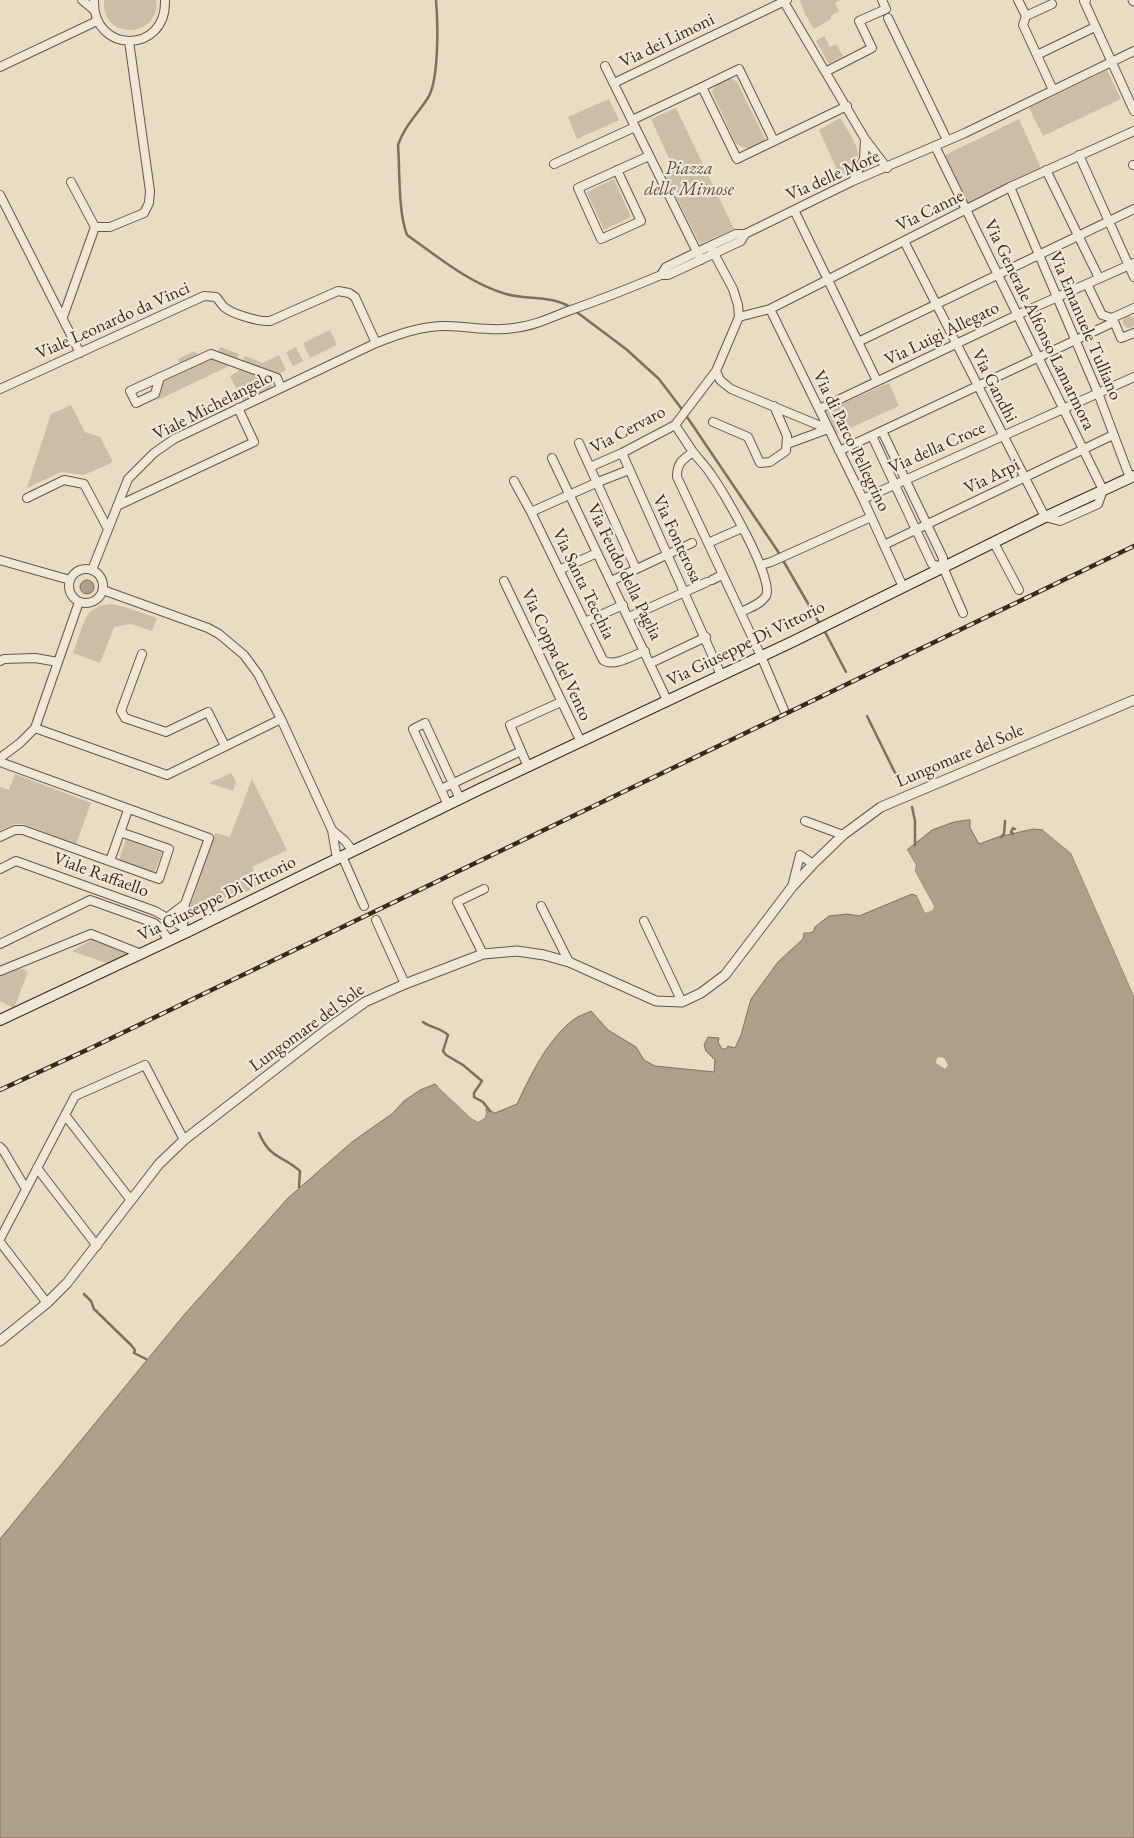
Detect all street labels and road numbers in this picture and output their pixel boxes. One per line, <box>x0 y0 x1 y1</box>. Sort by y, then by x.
street label: Via dei Limoni <box>616 9 718 73</box>
street label: Via delle More <box>783 146 883 206</box>
street label: Via Canne <box>892 185 968 237</box>
street label: Via Generale Alfonso Lamarmora <box>979 216 1099 434</box>
street label: Via Emanuele Tulliano <box>1044 248 1126 404</box>
street label: Viale Leonardo da Vinci <box>33 277 193 365</box>
street label: Via Luigi Allegato <box>881 297 1003 371</box>
street label: Via Gandhi <box>966 346 1022 426</box>
street label: Viale Michelangelo <box>149 367 277 445</box>
street label: Via di Parco Pellegrino <box>808 367 894 515</box>
street label: Via Cervaro <box>587 401 669 459</box>
street label: Via della Croce <box>885 417 989 479</box>
street label: Via Arpi <box>961 454 1023 500</box>
street label: Via Fonterosa <box>647 492 707 586</box>
street label: Via Feudo della Paglia <box>582 500 666 644</box>
street label: Via Santa Tecchia <box>547 525 619 643</box>
street label: Via Coppa del Vento <box>516 586 596 724</box>
street label: Via Giuseppe Di Vittorio <box>663 596 829 692</box>
street label: Lungomare del Sole <box>893 719 1027 793</box>
street label: Viale Raffaello <box>50 848 152 902</box>
street label: Via Giuseppe Di Vittorio <box>134 851 300 947</box>
street label: Lungomare del Sole <box>245 979 369 1077</box>

